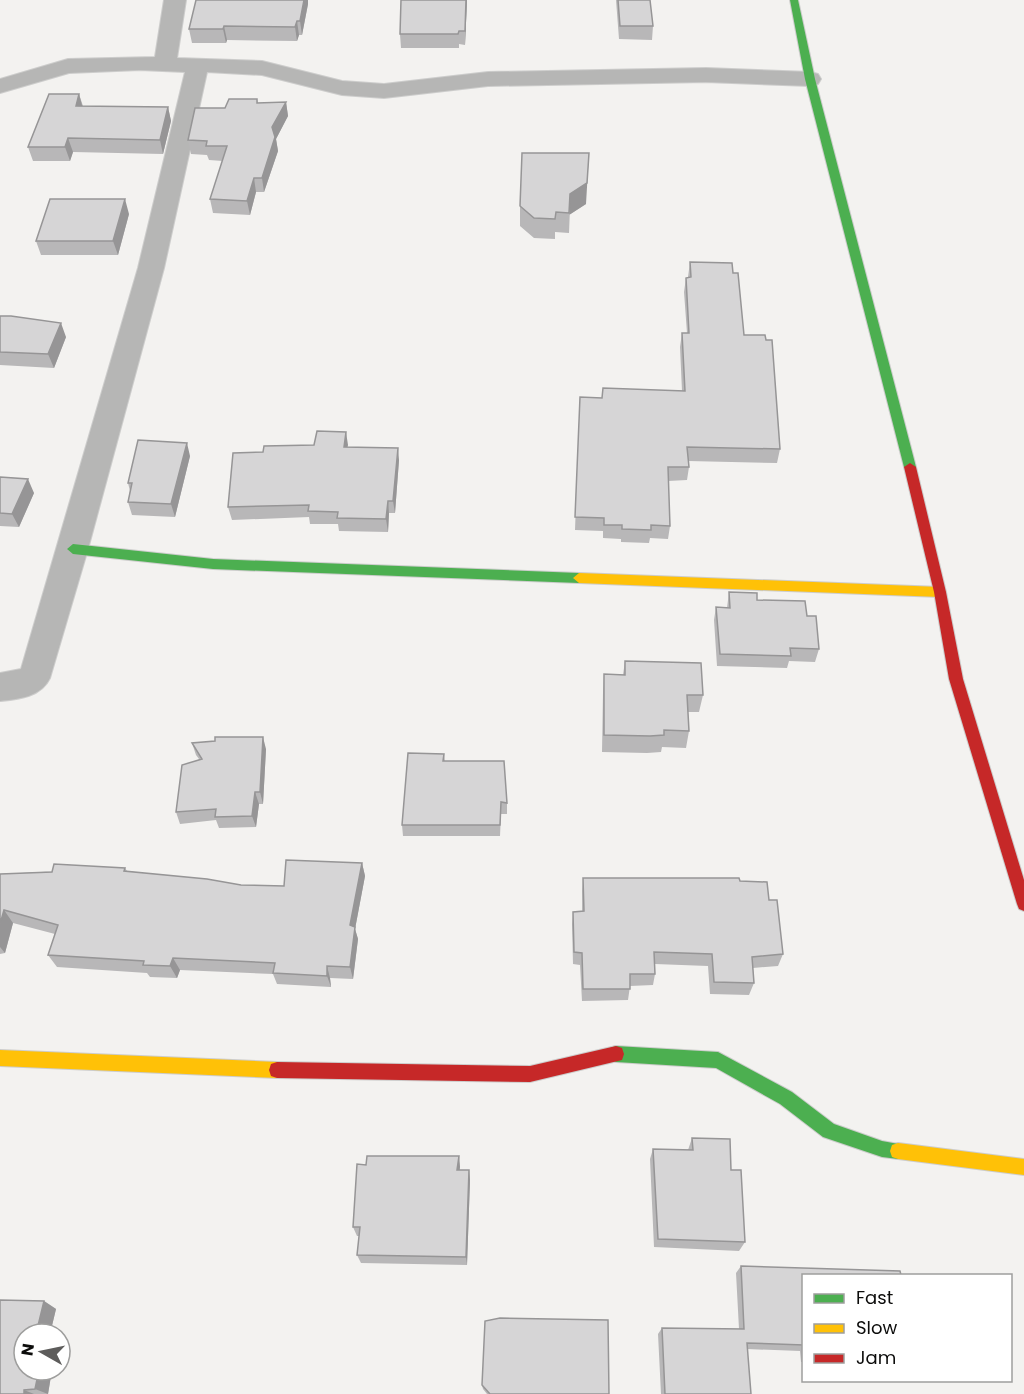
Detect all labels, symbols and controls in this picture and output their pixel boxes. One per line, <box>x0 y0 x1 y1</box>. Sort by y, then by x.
legend <box>802 1274 1012 1382</box>
text: Fast <box>856 1285 893 1310</box>
text: Slow <box>856 1315 898 1340</box>
north arrow <box>12 1322 72 1382</box>
text: N <box>15 1342 40 1357</box>
text: Jam <box>856 1345 896 1370</box>

